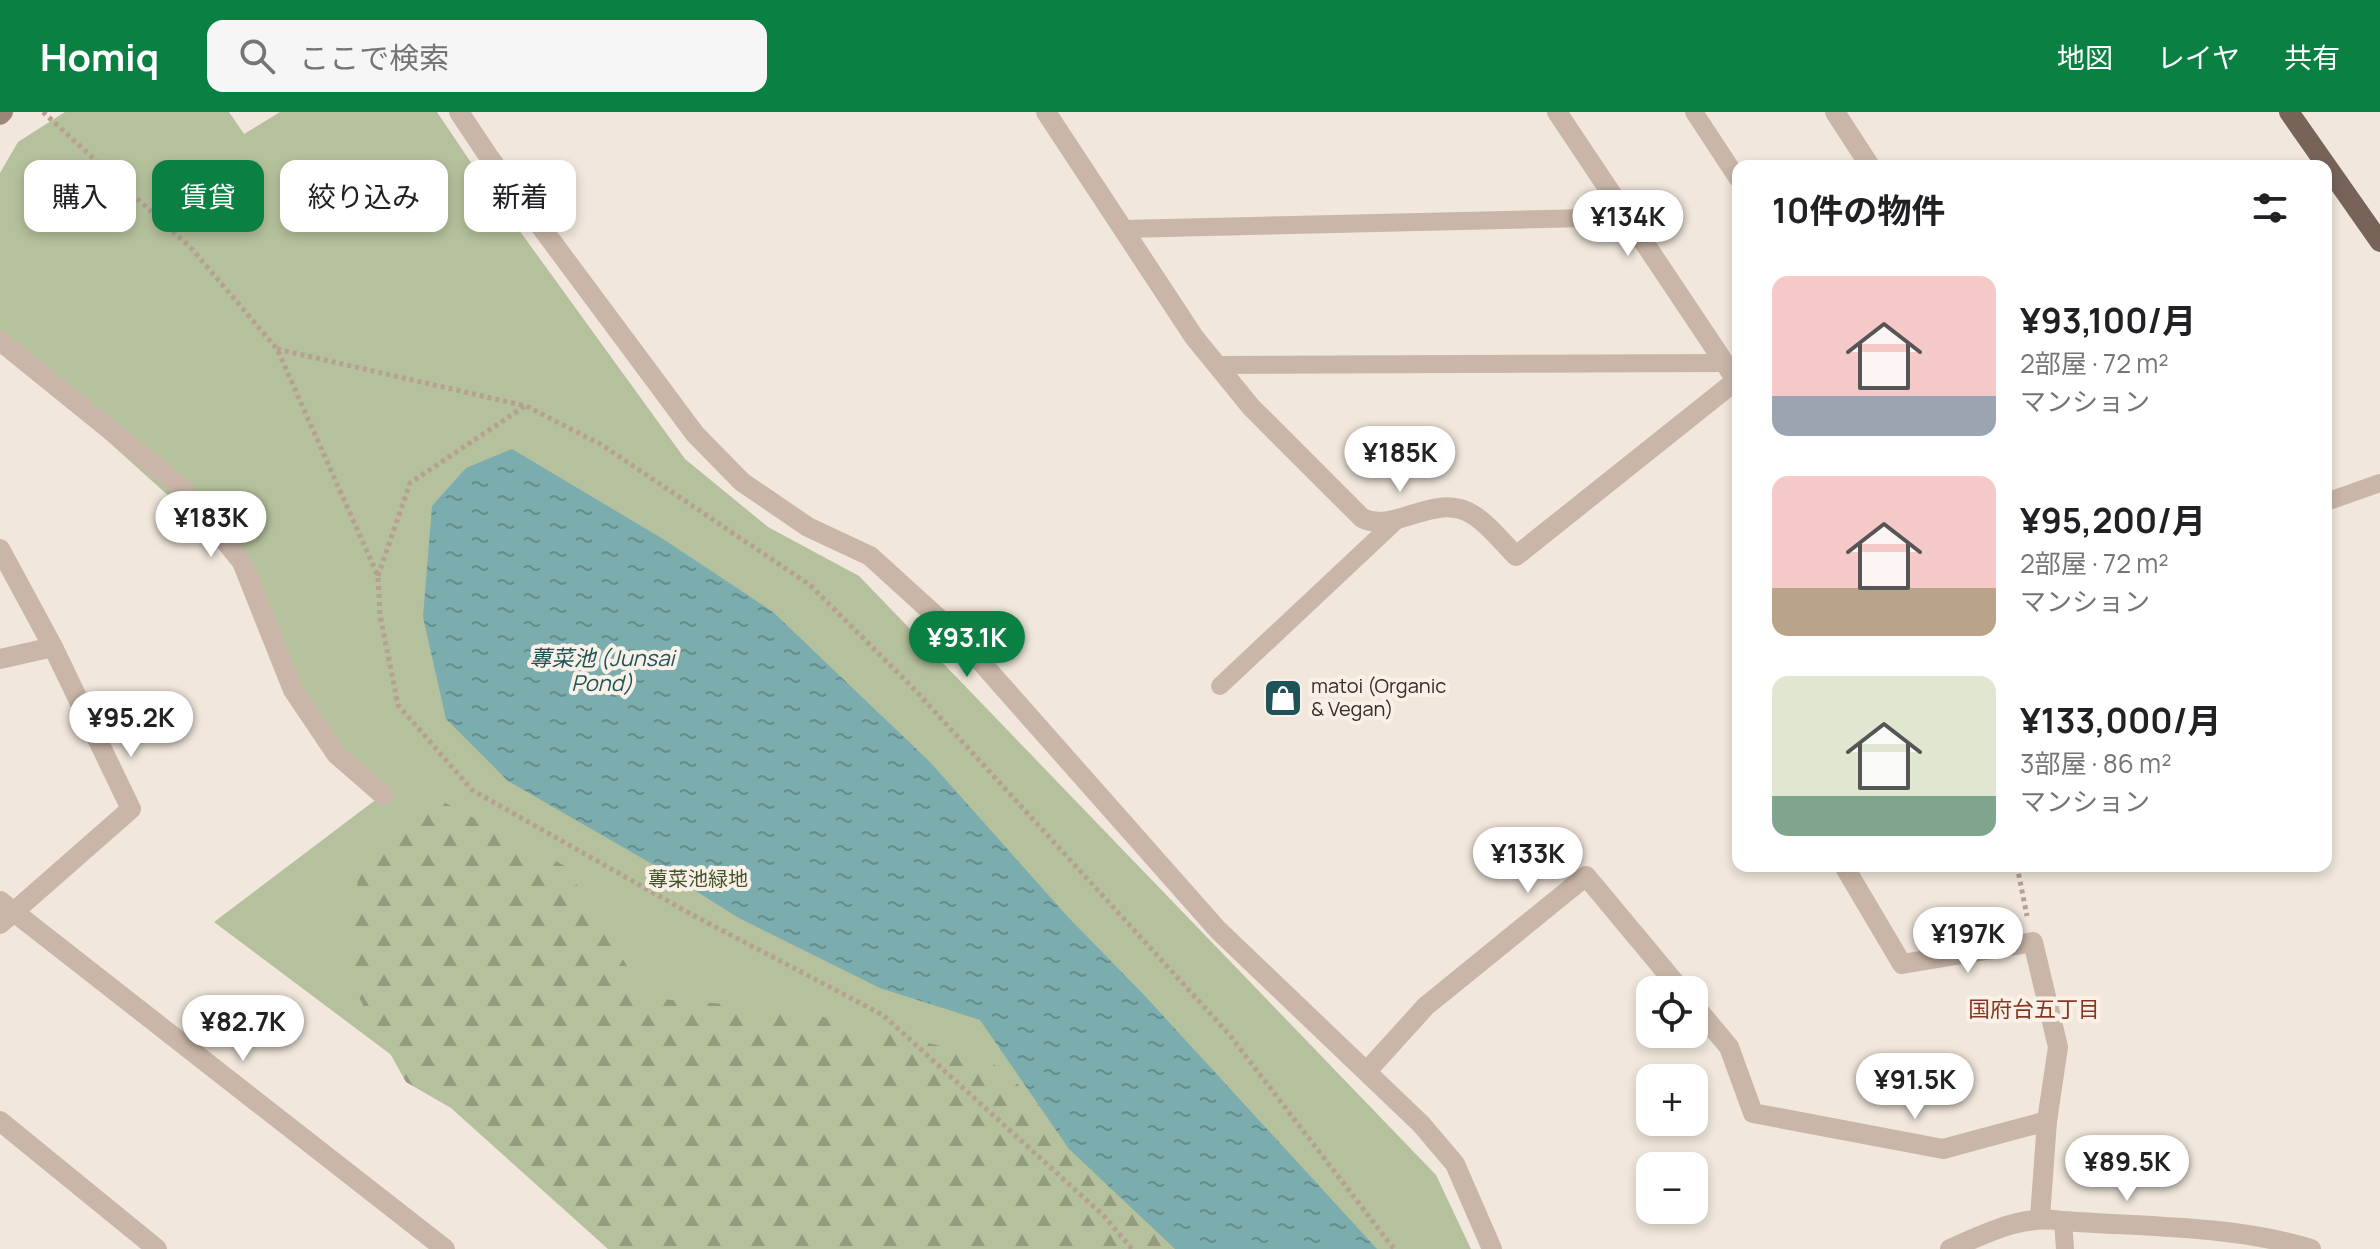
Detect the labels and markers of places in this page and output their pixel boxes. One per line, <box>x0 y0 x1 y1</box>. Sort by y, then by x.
pin: ¥134K <box>1572 190 1684 258</box>
pin: ¥185K <box>1344 426 1456 494</box>
pin: ¥183K <box>155 491 267 559</box>
pin: ¥93.1K <box>902 611 1032 679</box>
place label: matoi (Organic & Vegan) <box>1311 672 1446 722</box>
shop icon: matoi (Organic & Vegan) <box>1262 677 1304 719</box>
pin: ¥95.2K <box>66 691 196 759</box>
pin: ¥133K <box>1472 827 1584 895</box>
pin: ¥197K <box>1912 907 2024 975</box>
pin: ¥82.7K <box>178 995 308 1063</box>
pin: ¥91.5K <box>1850 1053 1980 1121</box>
pin: ¥89.5K <box>2062 1135 2192 1203</box>

